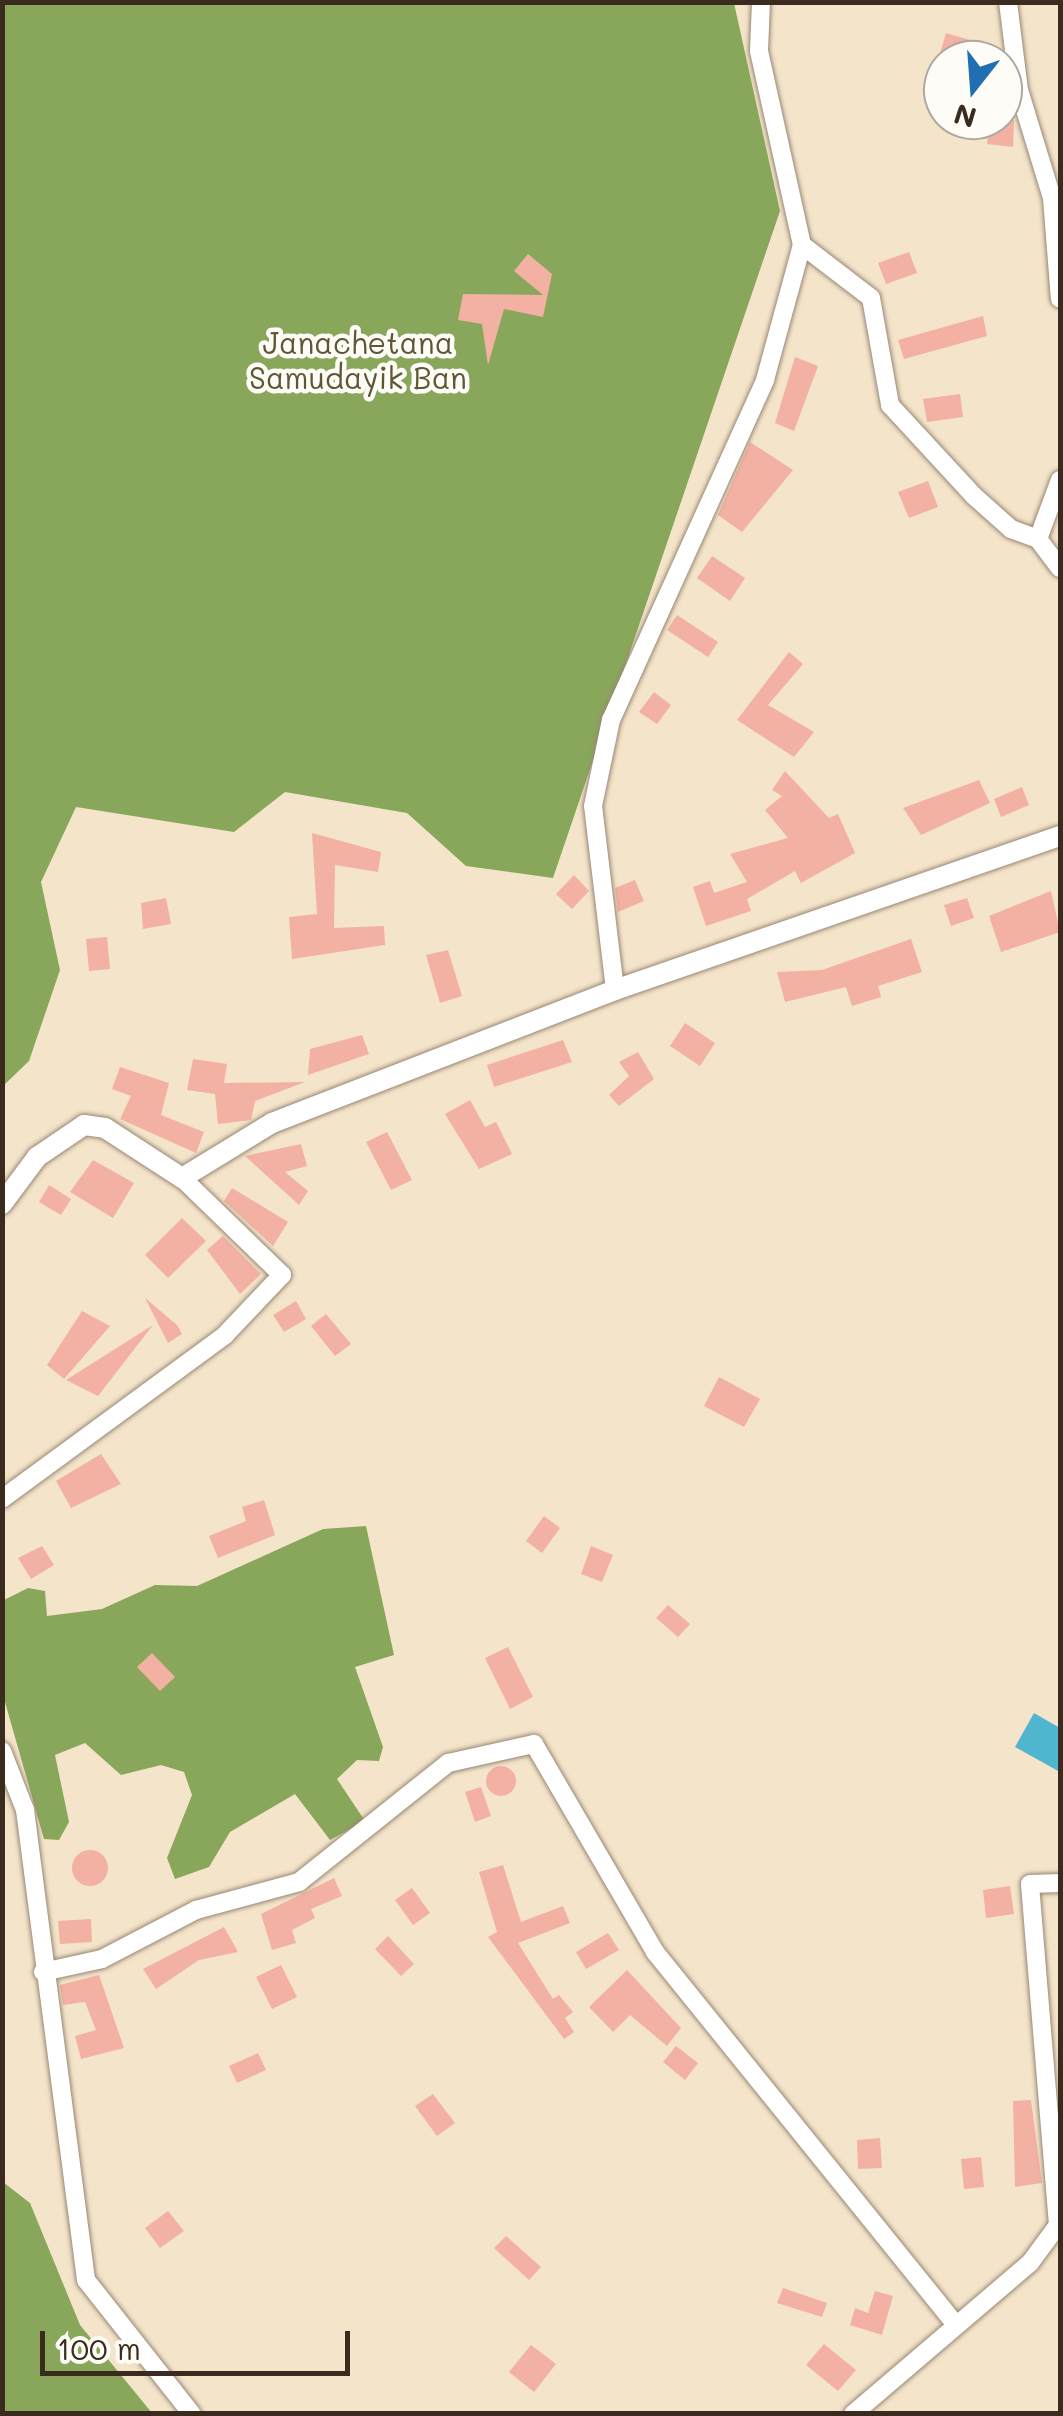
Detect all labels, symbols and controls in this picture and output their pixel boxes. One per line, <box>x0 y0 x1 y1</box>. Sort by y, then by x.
north arrow <box>923 40 1023 140</box>
text: N <box>949 96 980 137</box>
park label: Janachetana Samudayik Ban <box>249 324 467 394</box>
scale bar <box>45 2311 355 2373</box>
text: 100 m <box>57 2328 141 2368</box>

